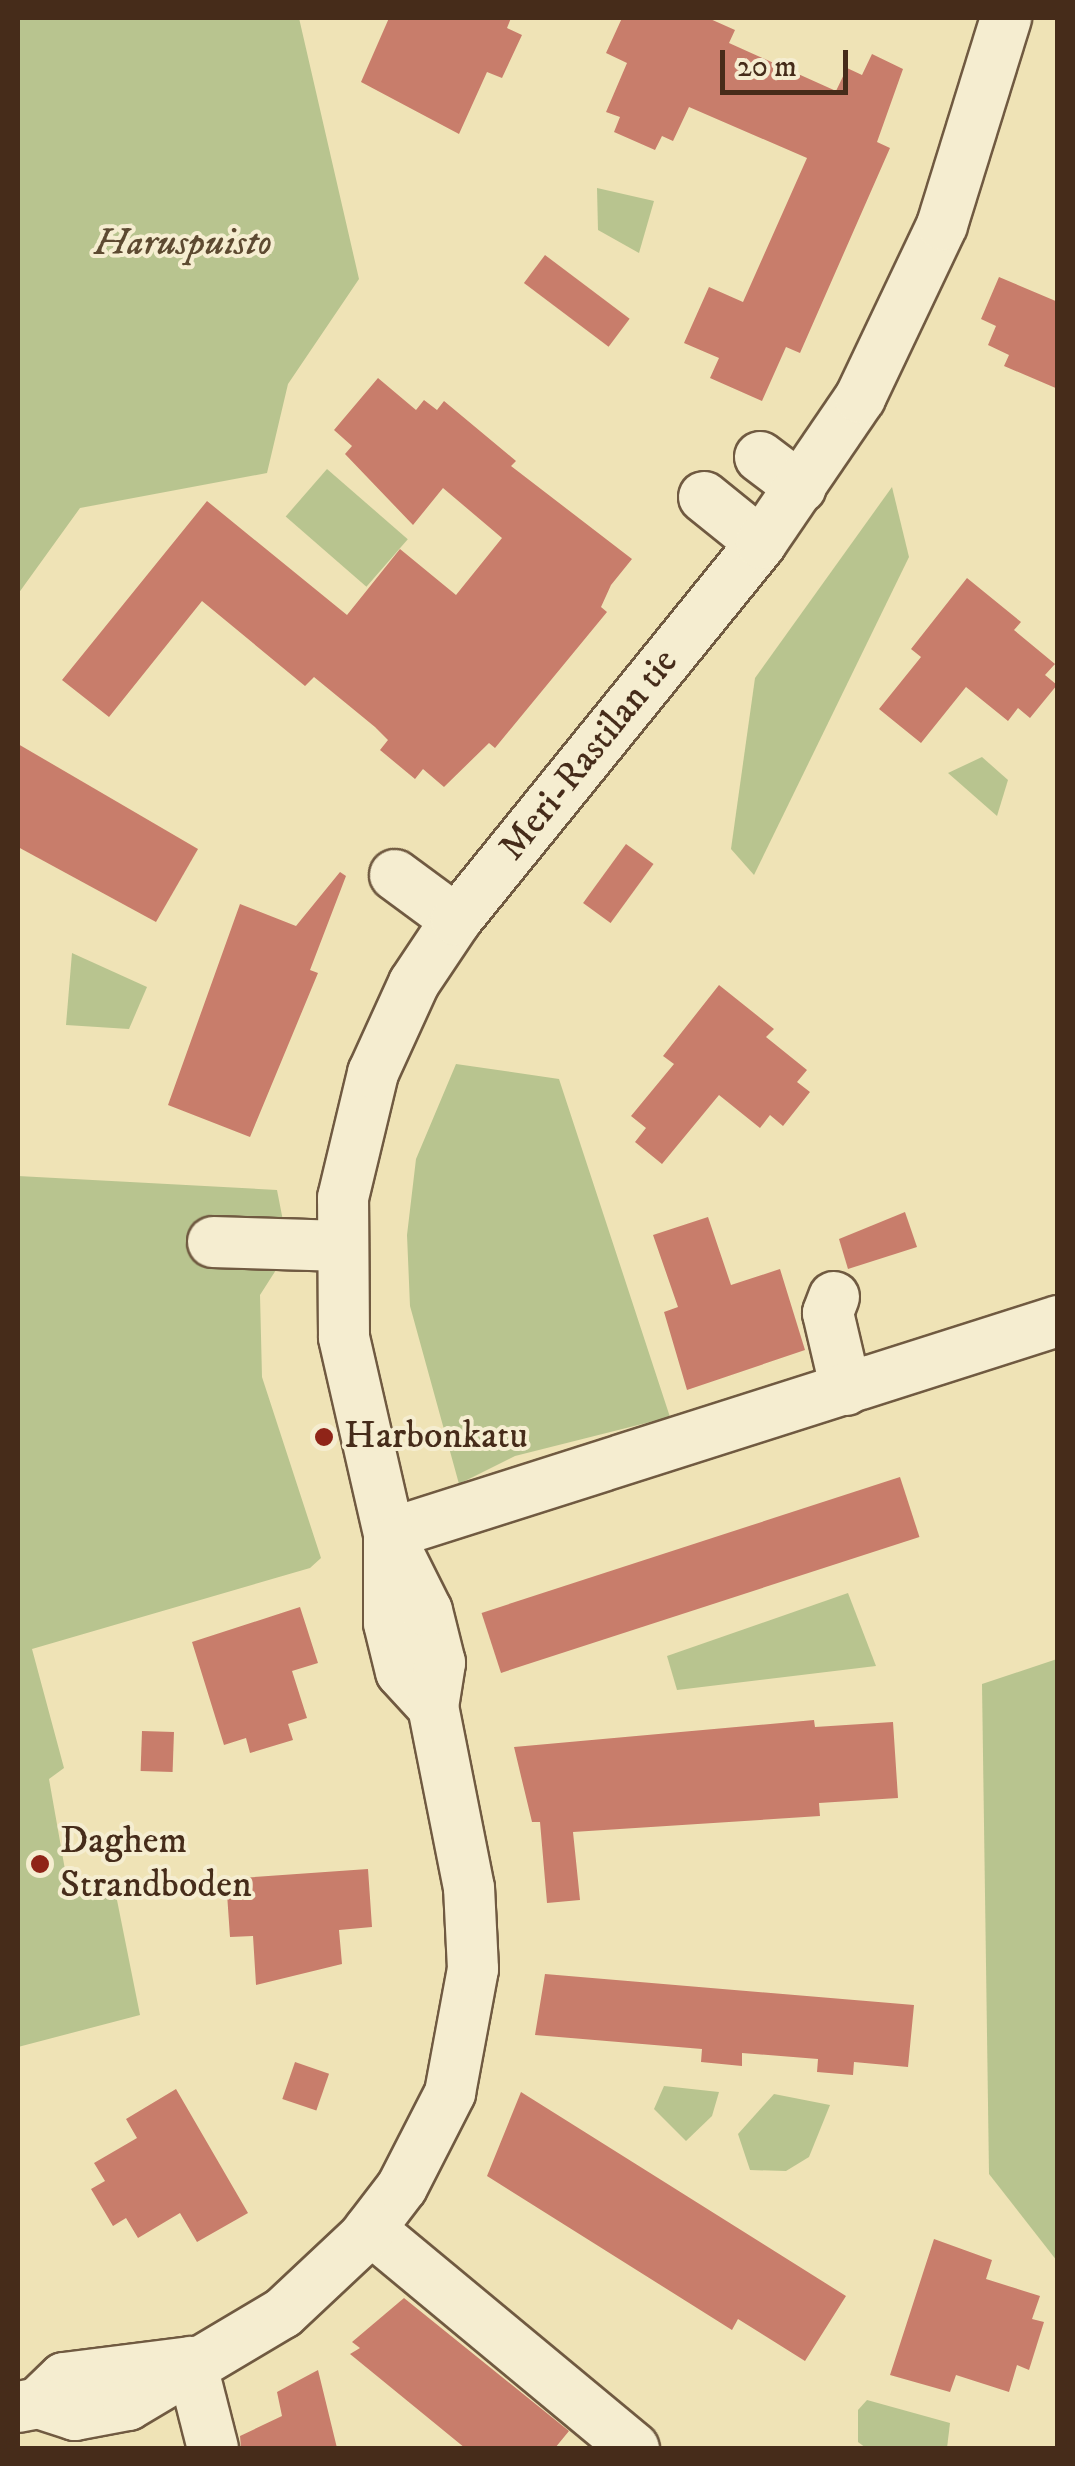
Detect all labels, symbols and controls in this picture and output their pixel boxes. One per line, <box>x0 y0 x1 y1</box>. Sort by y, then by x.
scale bar <box>725 30 852 92</box>
text: 20 m <box>737 49 797 86</box>
park label: Haruspuisto <box>94 221 272 267</box>
street label: Meri-Rastilan tie <box>490 640 688 870</box>
place label: Harbonkatu <box>344 1414 528 1460</box>
marker: Harbonkatu <box>313 1426 335 1448</box>
place label: Daghem Strandboden <box>60 1819 252 1908</box>
marker: Daghem Strandboden <box>29 1853 51 1875</box>

